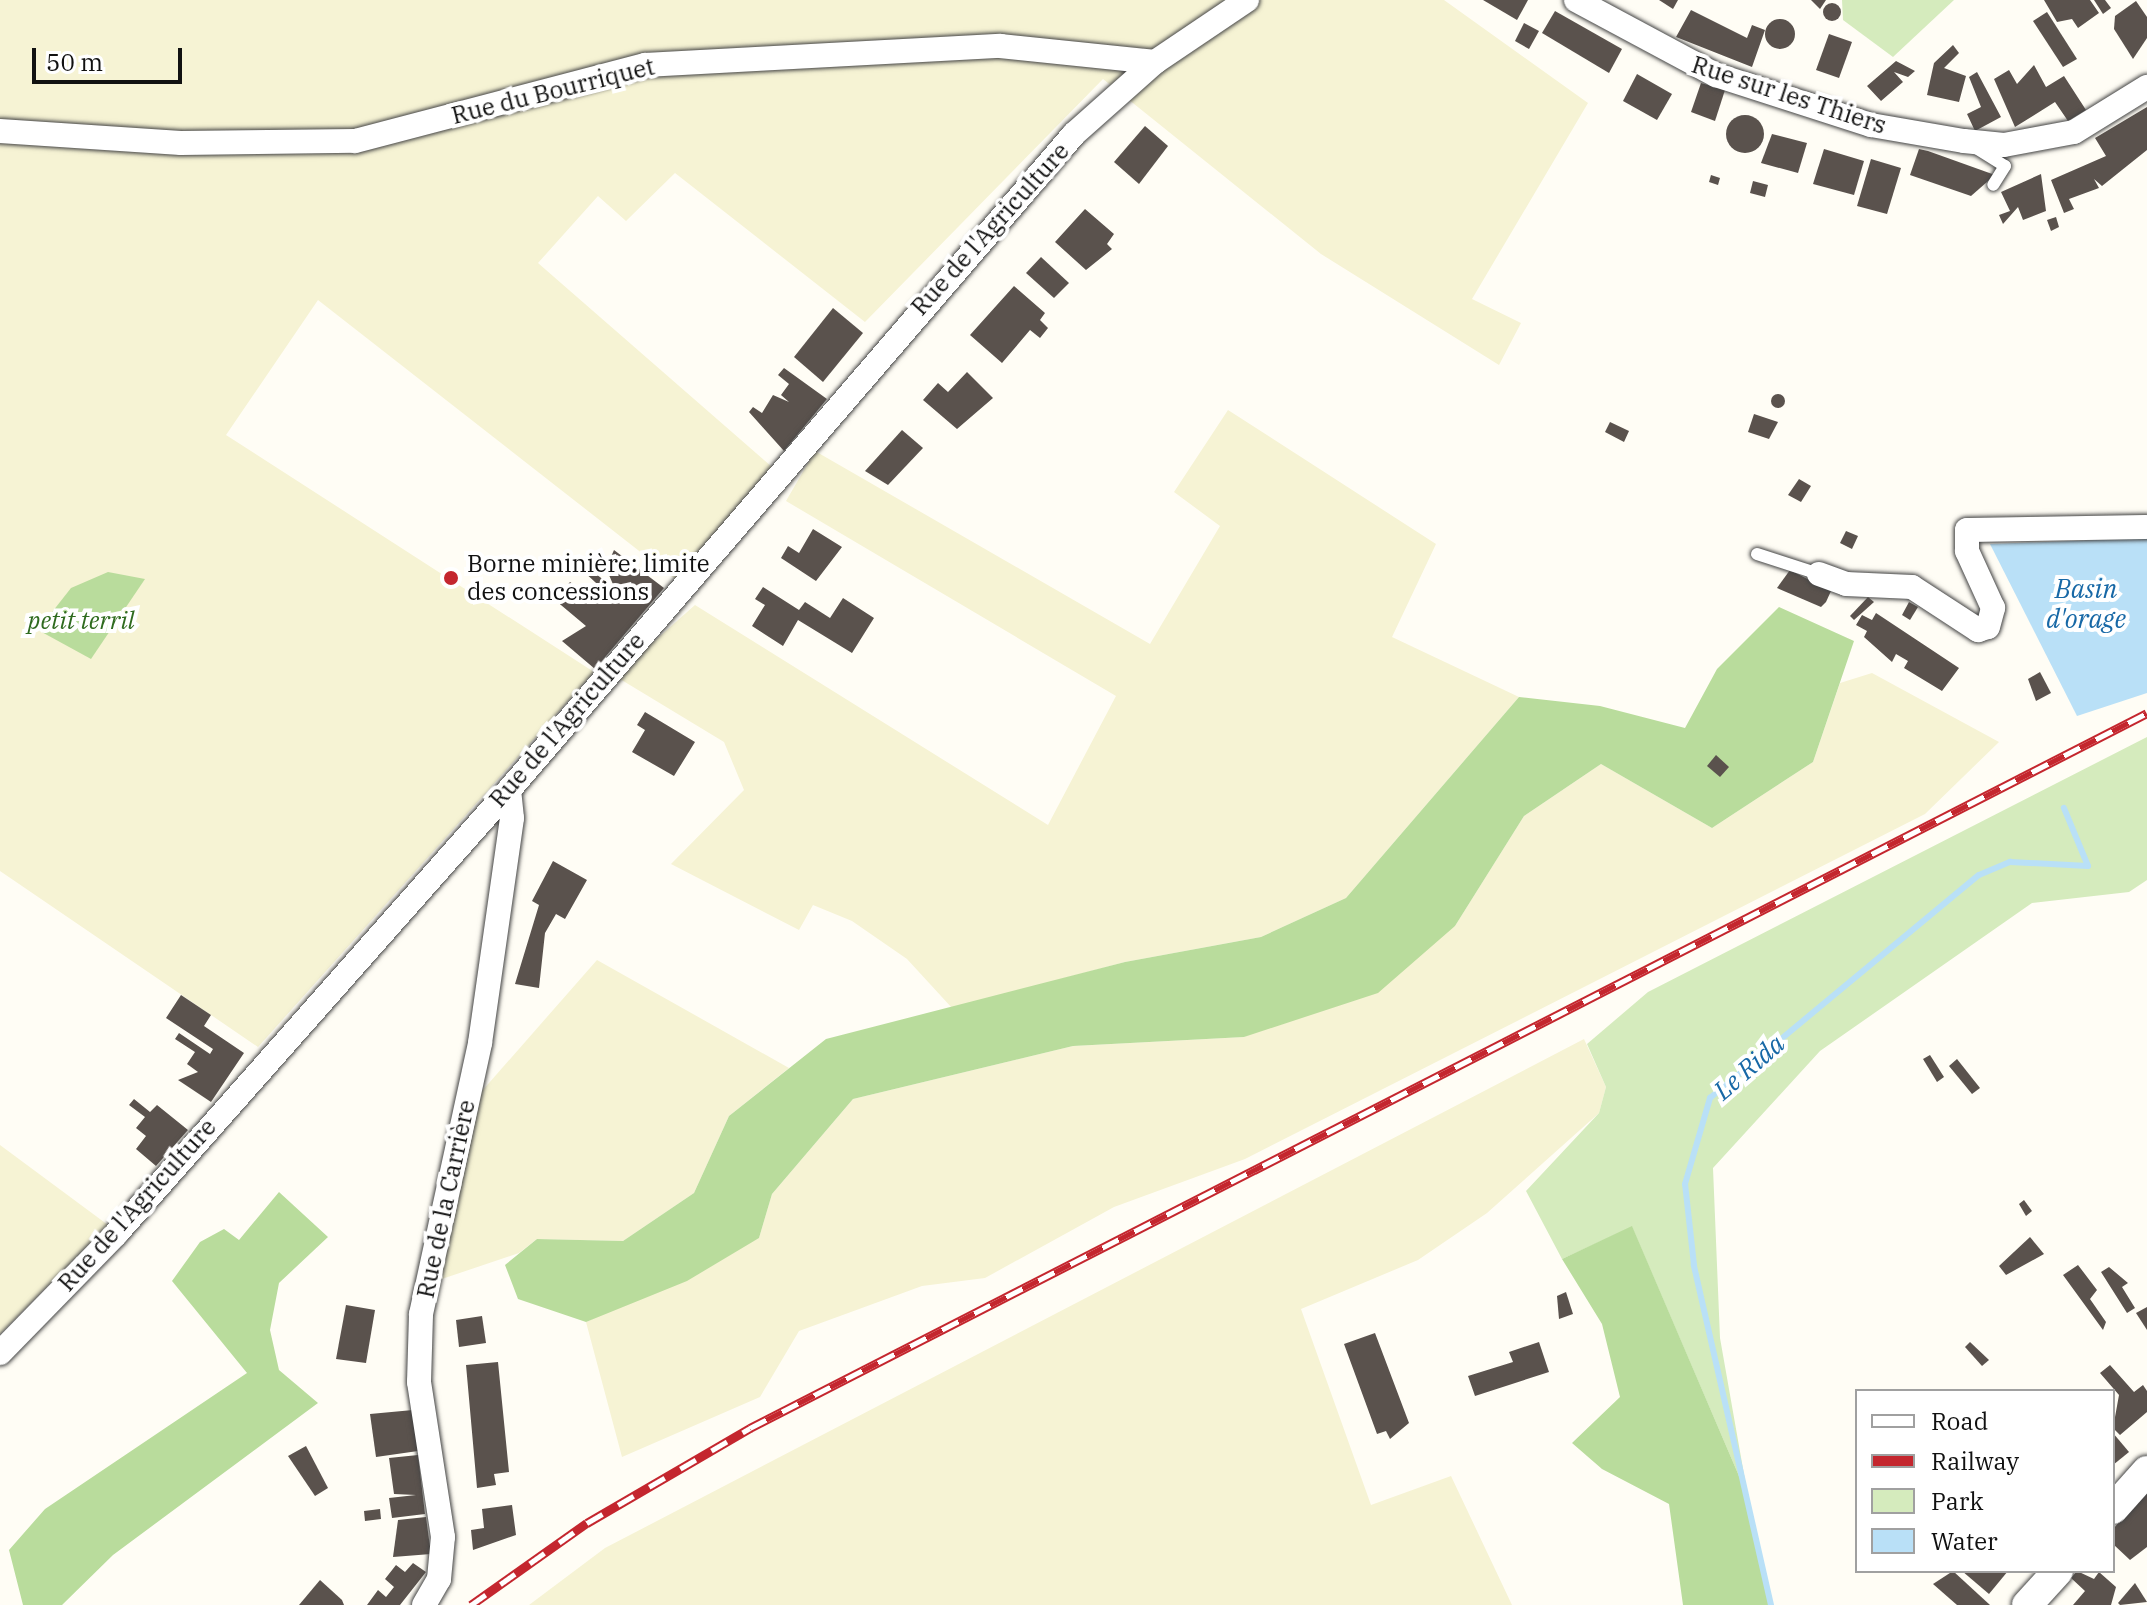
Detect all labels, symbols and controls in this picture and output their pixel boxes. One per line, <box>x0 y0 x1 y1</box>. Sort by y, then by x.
scale bar <box>36 32 186 82</box>
text: 50 m <box>46 46 103 78</box>
street label: Rue sur les Thiers <box>1688 50 1890 140</box>
street label: Rue du Bourriquet <box>449 52 657 130</box>
street label: Rue de l'Agriculture <box>905 137 1075 321</box>
place label: Borne minière: limite des concessions <box>467 550 710 606</box>
marker: Borne minière: limite des concessions <box>442 569 460 587</box>
water label: Basin d'orage <box>2046 573 2126 634</box>
park label: petit terril <box>28 607 134 635</box>
street label: Rue de l'Agriculture <box>483 627 651 813</box>
water label: Le Rida <box>1707 1028 1791 1106</box>
street label: Rue de la Carrière <box>411 1097 481 1301</box>
street label: Rue de l'Agriculture <box>52 1113 222 1297</box>
legend <box>1855 1389 2115 1573</box>
text: Road <box>1931 1405 1988 1437</box>
text: Railway <box>1931 1445 2019 1477</box>
text: Park <box>1931 1485 1983 1517</box>
text: Water <box>1931 1525 1998 1557</box>

